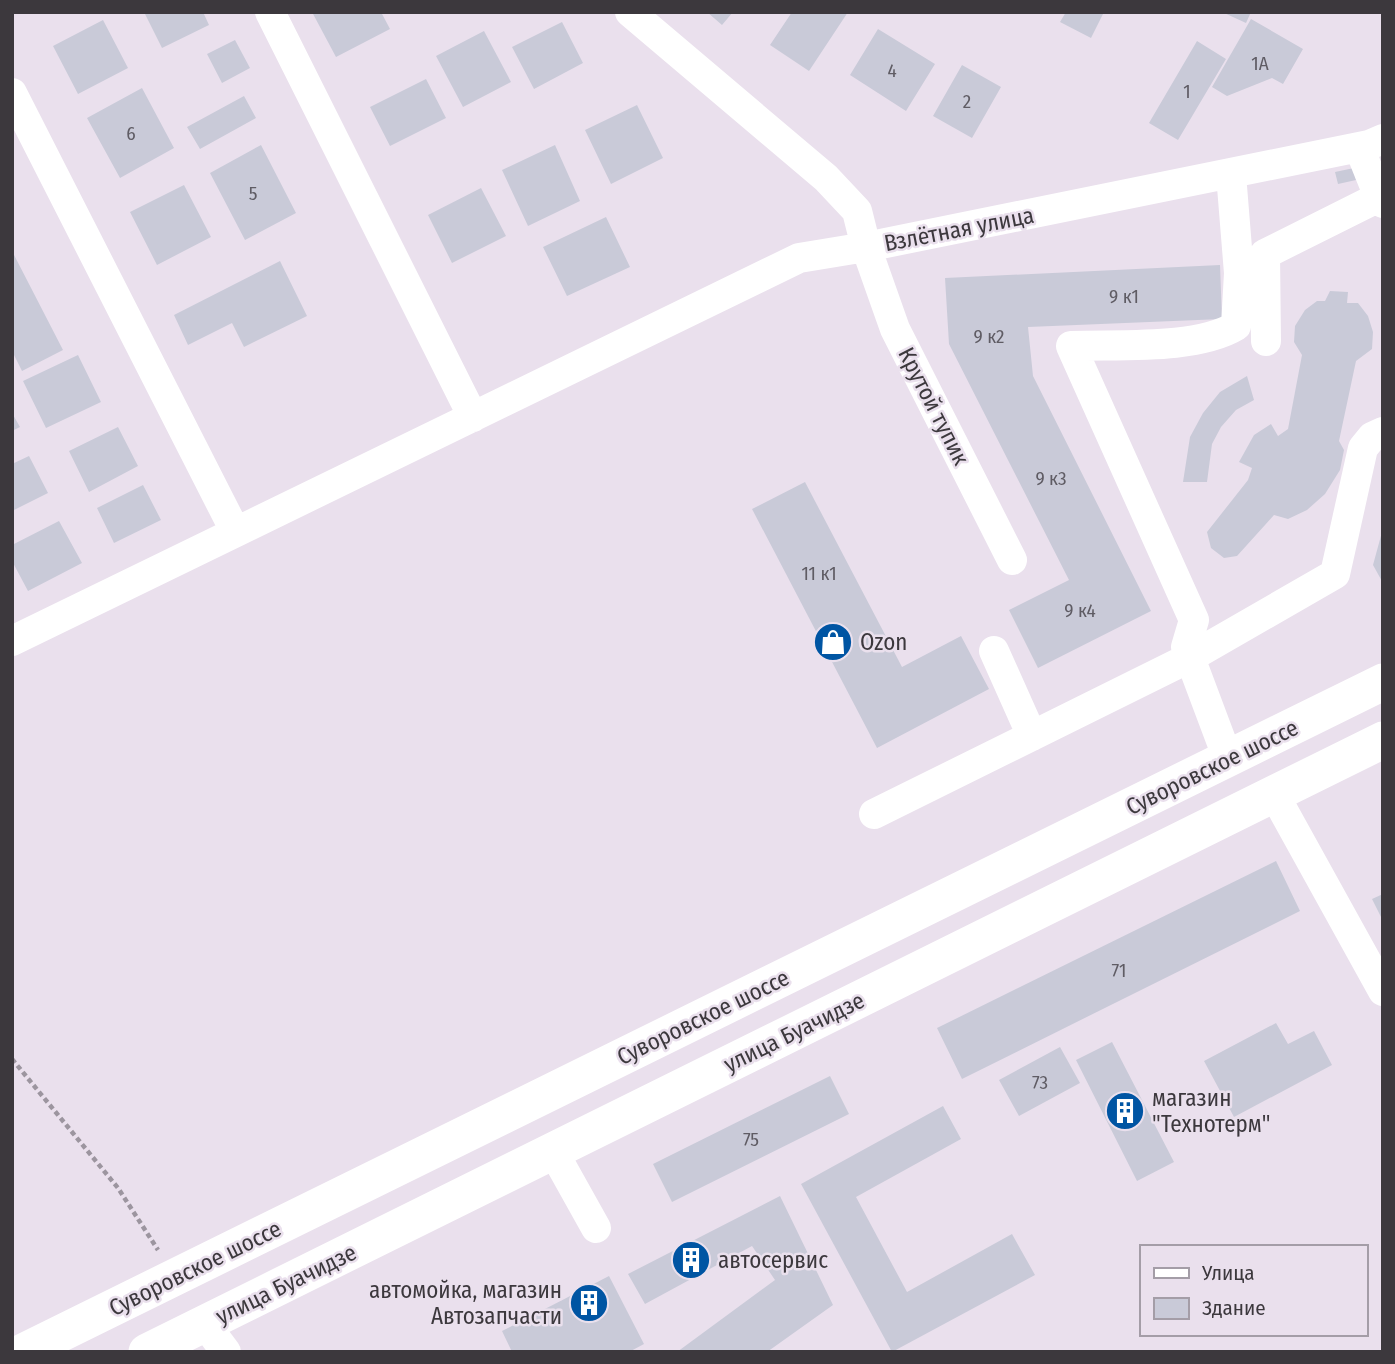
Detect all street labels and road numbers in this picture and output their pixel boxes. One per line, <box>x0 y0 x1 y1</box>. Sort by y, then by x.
street label: Взлётная улица <box>882 201 1036 257</box>
street label: Крутой тупик <box>892 343 976 470</box>
street label: Суворовское шоссе <box>1121 713 1303 821</box>
street label: Суворовское шоссе <box>612 963 794 1071</box>
street label: улица Буачидзе <box>719 986 869 1078</box>
street label: Суворовское шоссе <box>104 1214 286 1322</box>
street label: улица Буачидзе <box>211 1238 361 1330</box>

